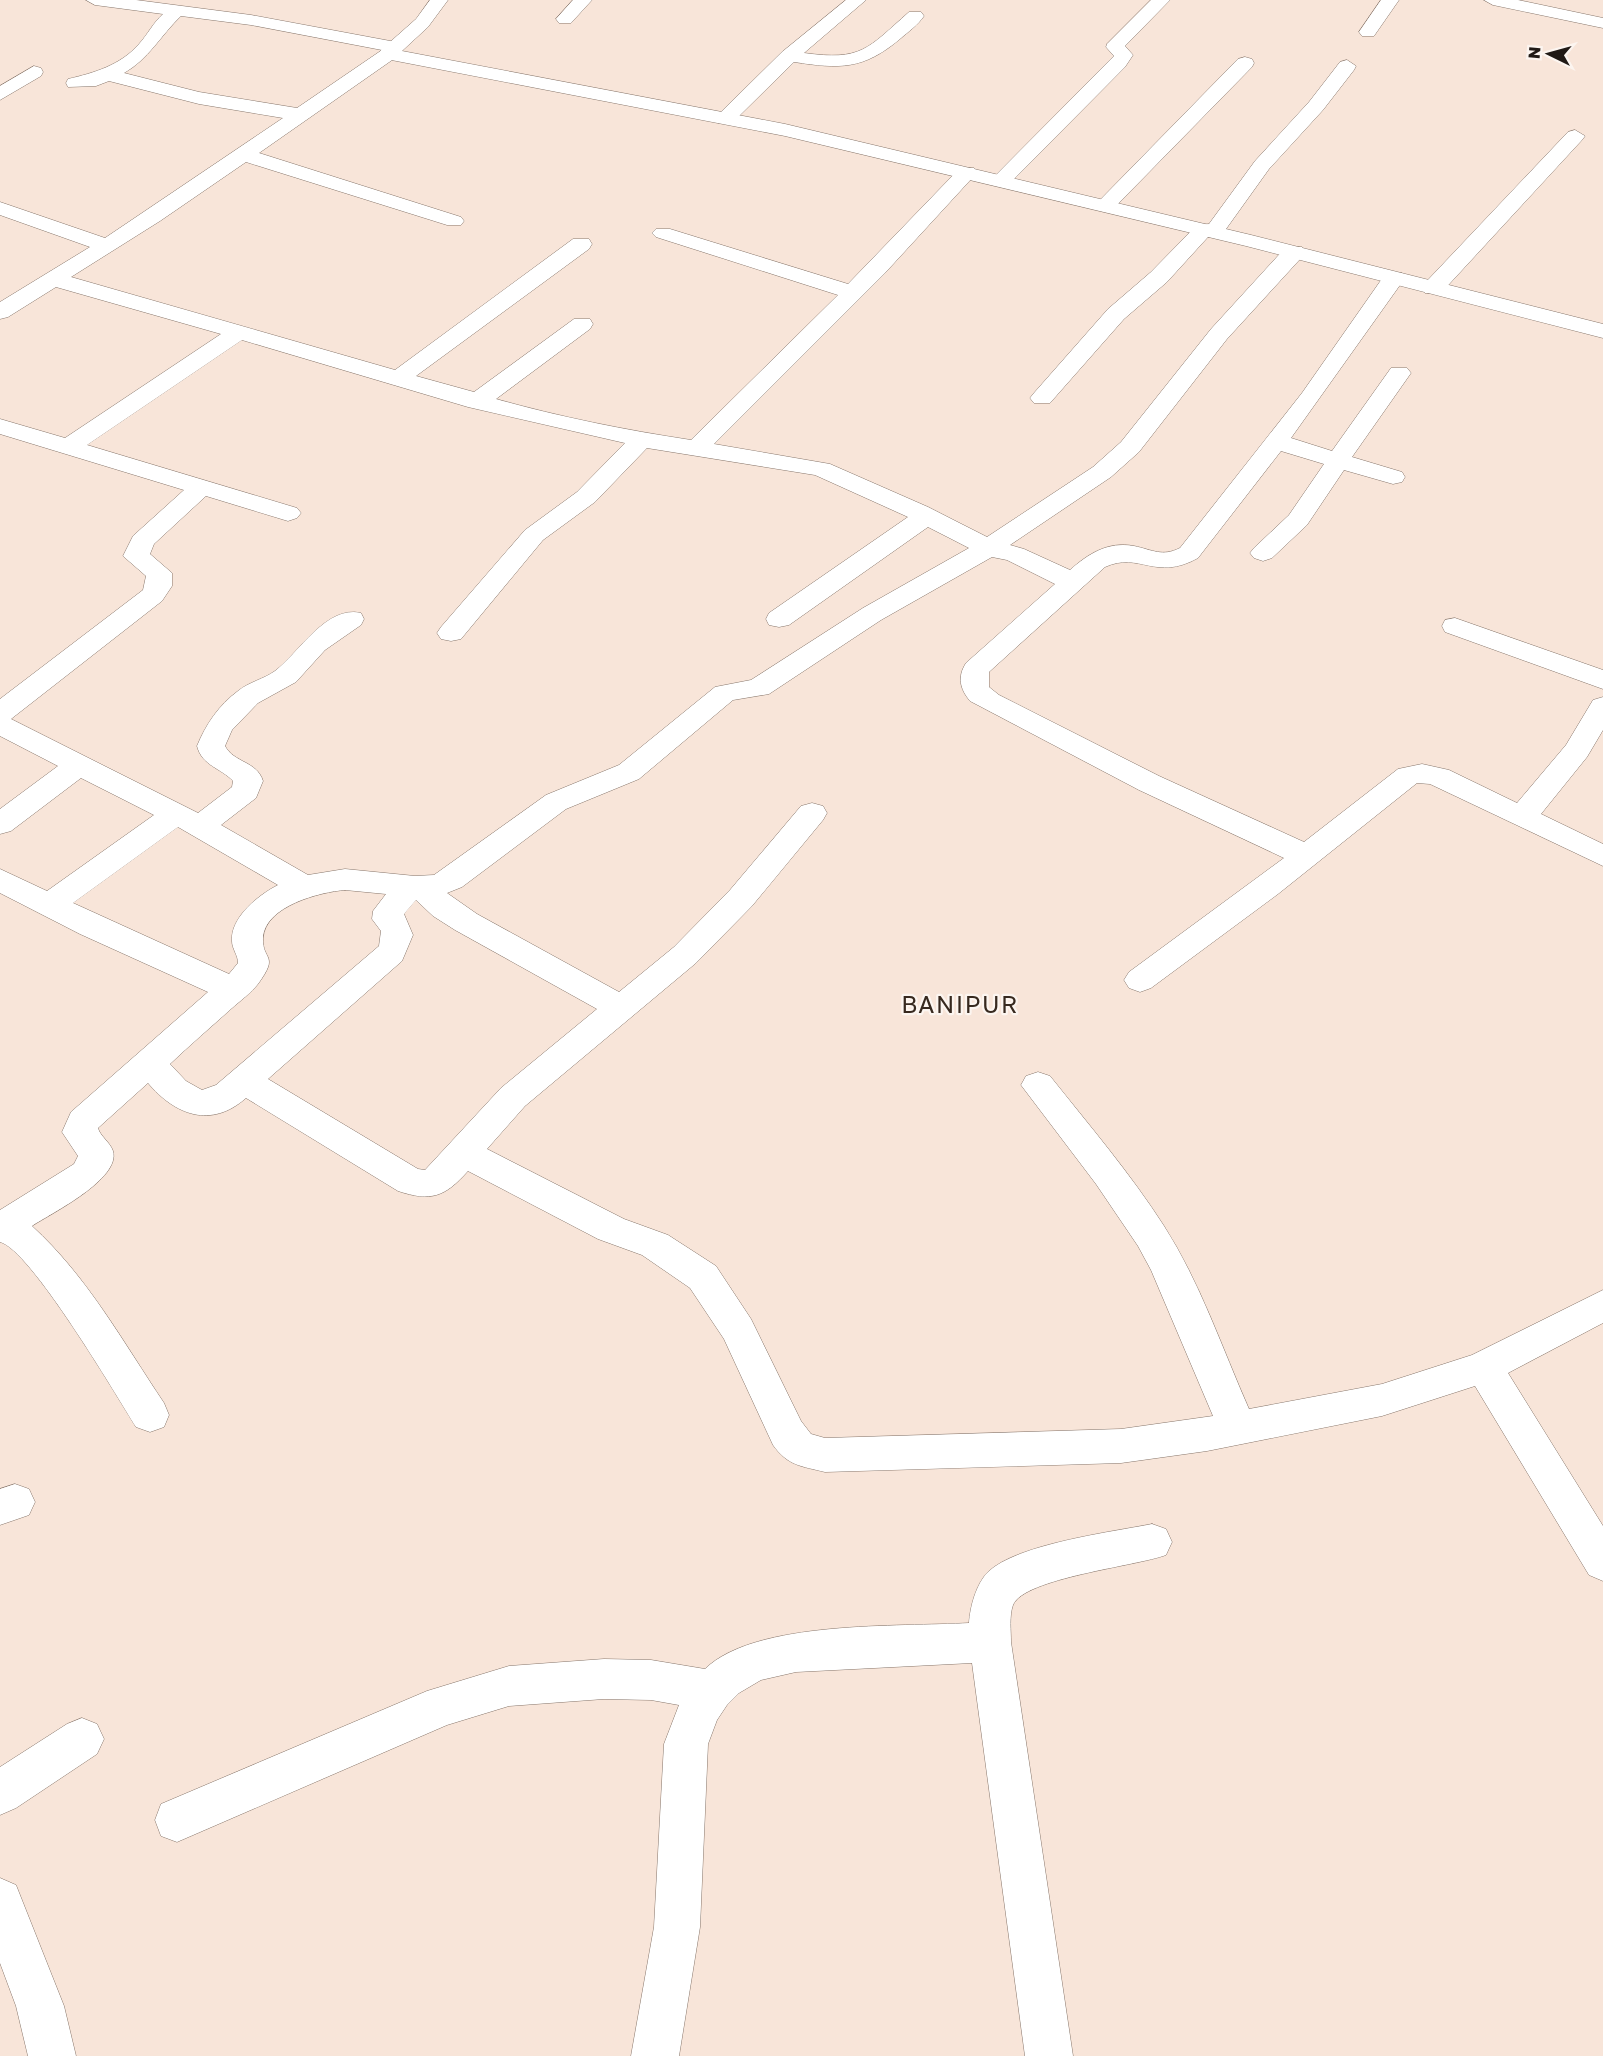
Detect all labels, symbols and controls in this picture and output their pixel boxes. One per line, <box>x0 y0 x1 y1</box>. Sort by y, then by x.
north arrow <box>1519 24 1579 84</box>
text: N <box>1524 46 1545 60</box>
district label: BANIPUR <box>901 989 1019 1018</box>

